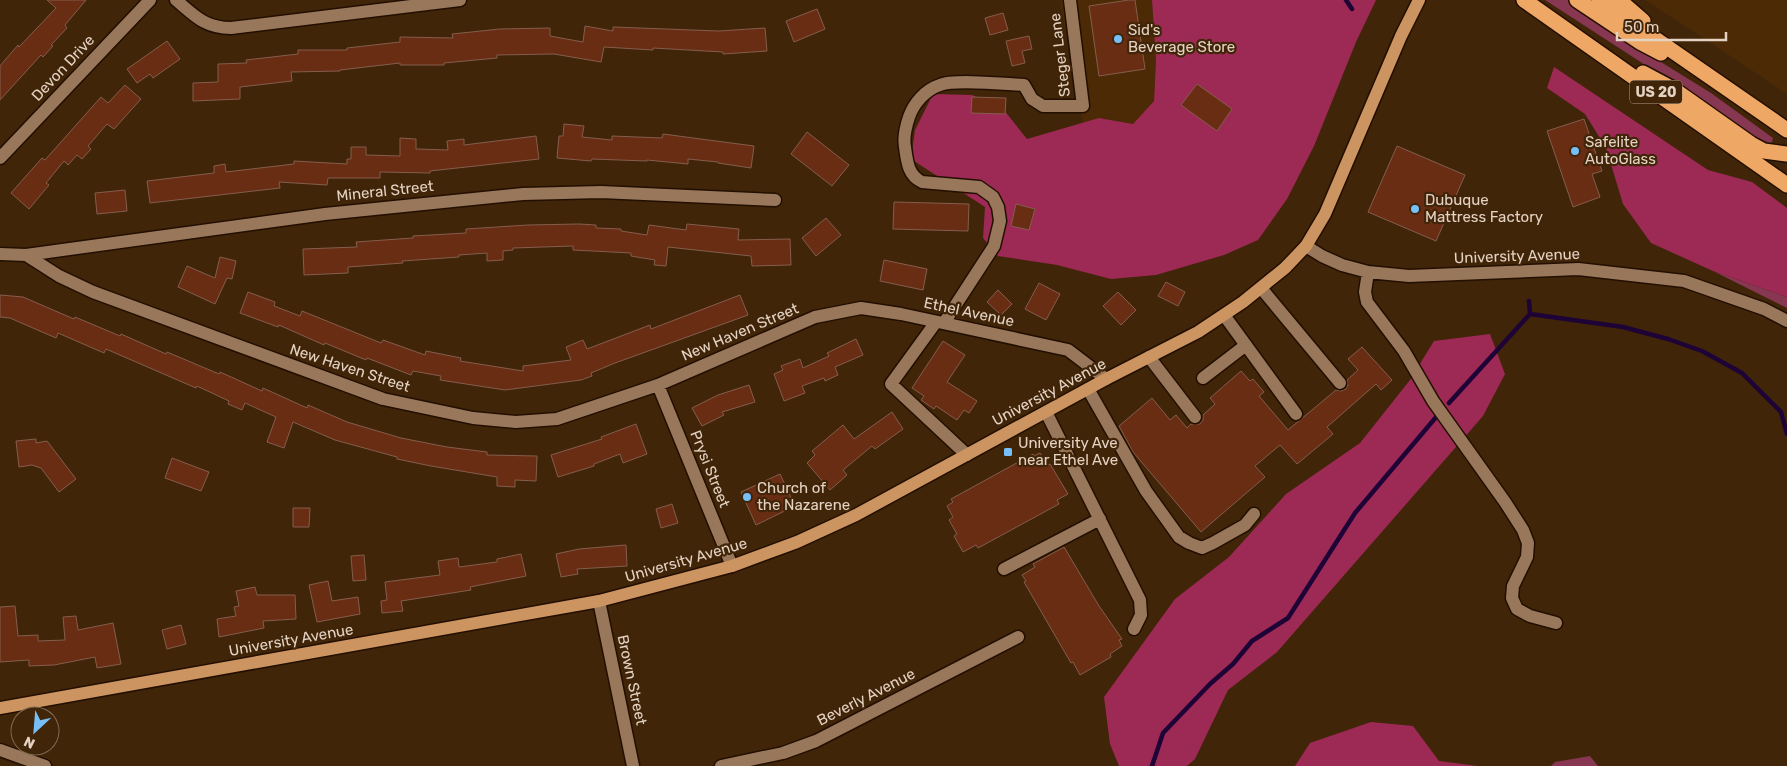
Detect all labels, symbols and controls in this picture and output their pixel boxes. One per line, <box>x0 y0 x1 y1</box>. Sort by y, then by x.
scale bar <box>1617 10 1726 42</box>
street label: Steger Lane <box>1046 12 1074 98</box>
text: 50 m <box>1624 18 1659 36</box>
place label: Sid's Beverage Store <box>1128 21 1235 56</box>
street label: Devon Drive <box>28 31 98 105</box>
marker: Sid's Beverage Store <box>1112 33 1124 45</box>
road number: US 20 <box>1630 80 1682 104</box>
place label: Safelite AutoGlass <box>1585 133 1656 168</box>
marker: Safelite AutoGlass <box>1569 145 1581 157</box>
street label: Mineral Street <box>336 177 435 205</box>
place label: Dubuque Mattress Factory <box>1425 191 1543 226</box>
marker: Dubuque Mattress Factory <box>1409 203 1421 215</box>
street label: University Avenue <box>1454 245 1580 267</box>
street label: Ethel Avenue <box>922 294 1016 330</box>
street label: New Haven Street <box>679 299 801 365</box>
street label: New Haven Street <box>288 340 413 396</box>
street label: University Avenue <box>989 354 1109 430</box>
street label: Prysi Street <box>686 428 734 510</box>
place label: University Ave near Ethel Ave <box>1018 434 1118 469</box>
marker: University Ave near Ethel Ave <box>1002 446 1014 458</box>
place label: Church of the Nazarene <box>757 479 850 514</box>
marker: Church of the Nazarene <box>741 491 753 503</box>
street label: University Avenue <box>623 534 749 586</box>
street label: University Avenue <box>227 620 355 660</box>
street label: Brown Street <box>614 633 650 727</box>
street label: Beverly Avenue <box>814 665 918 729</box>
north arrow <box>10 706 60 756</box>
text: N <box>21 732 38 752</box>

